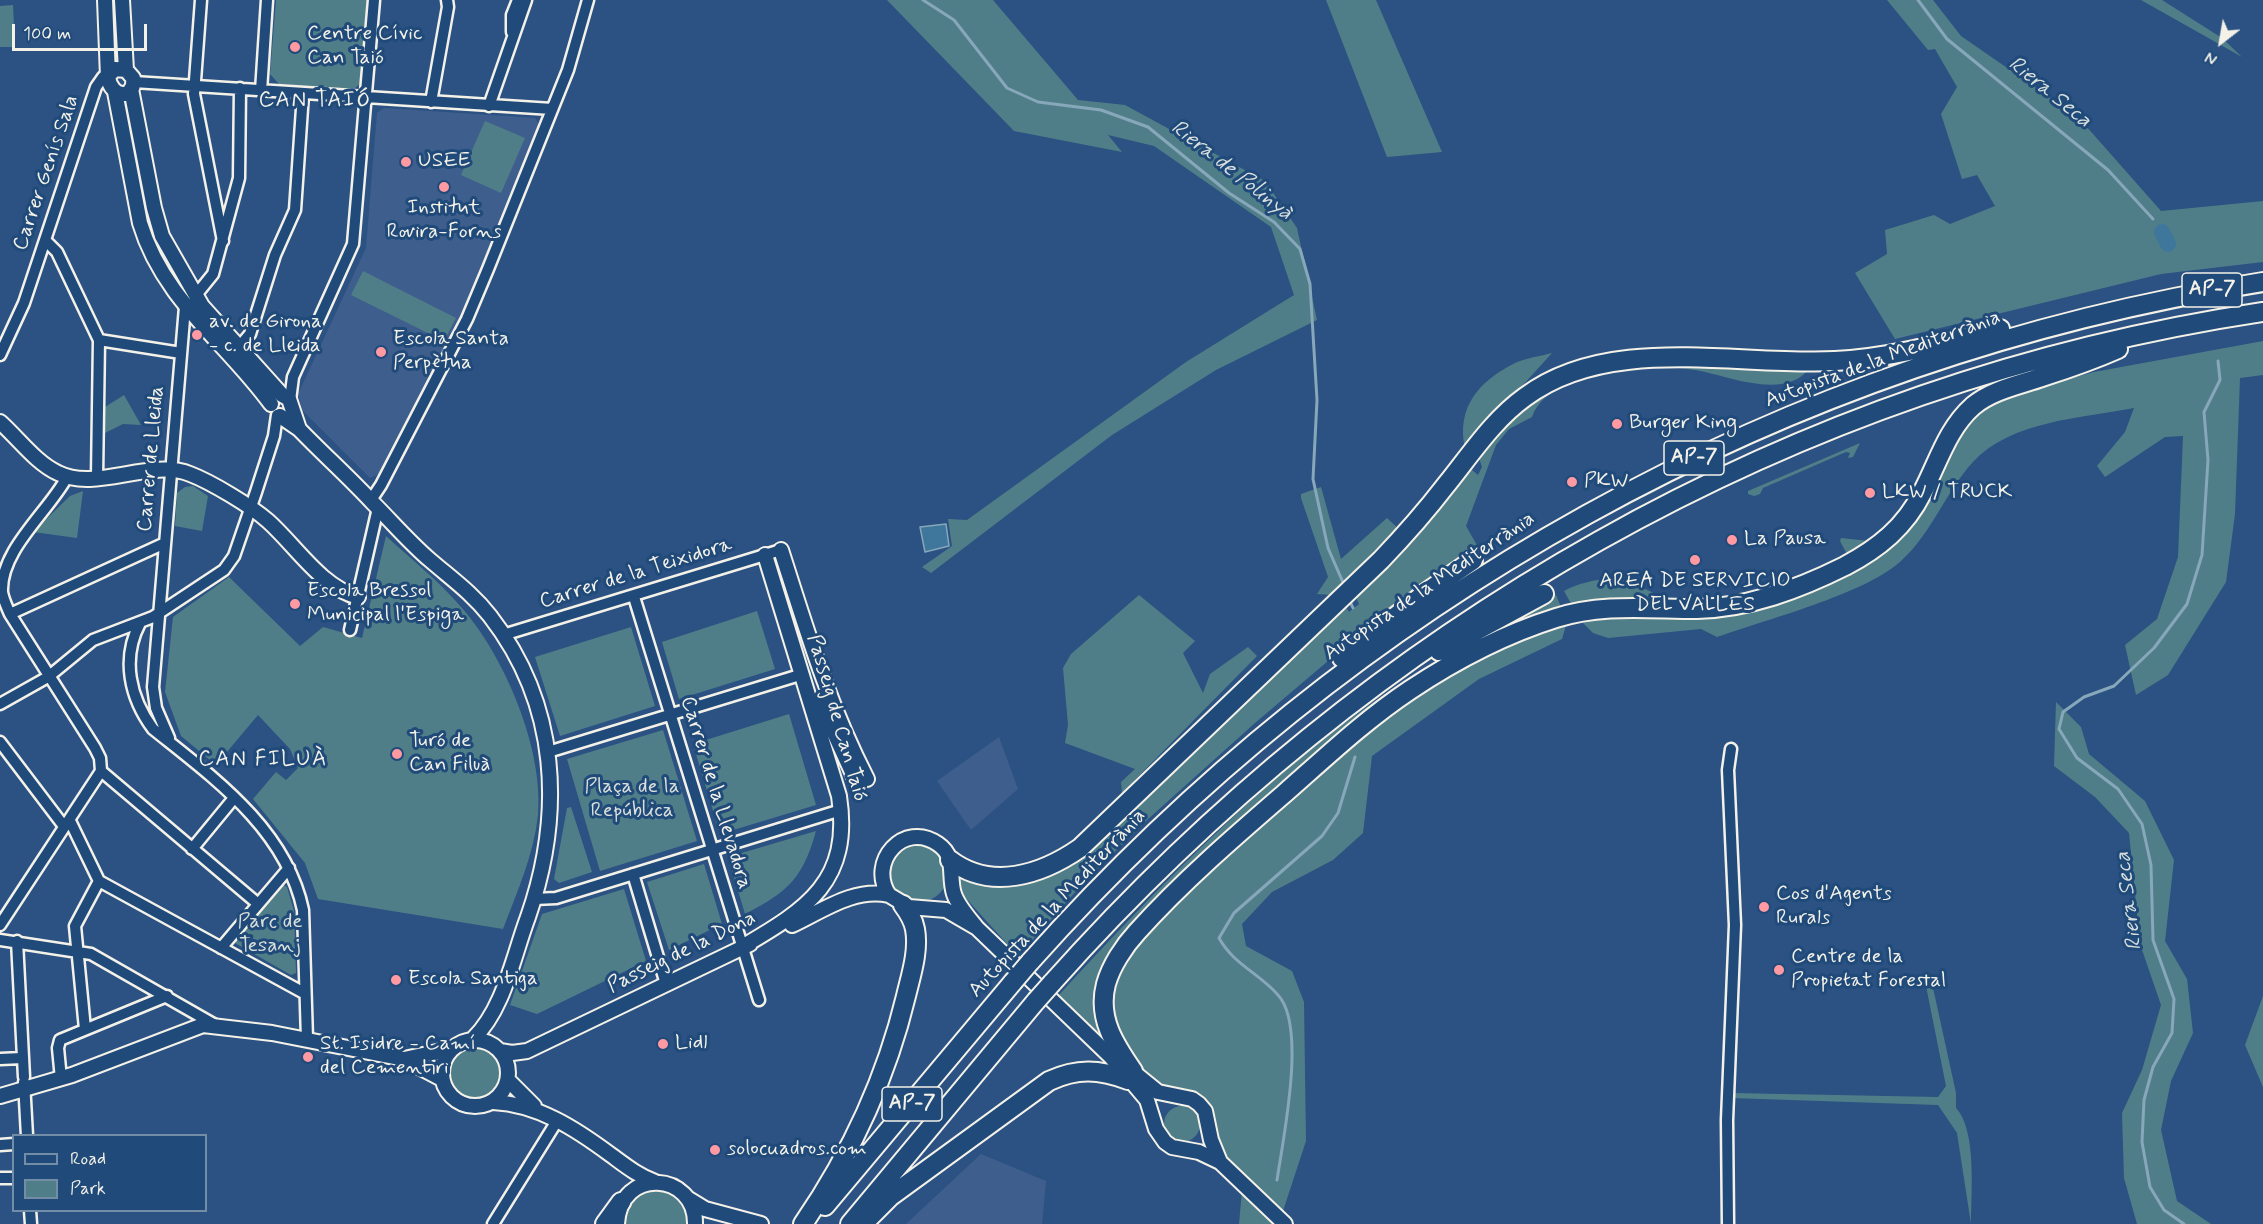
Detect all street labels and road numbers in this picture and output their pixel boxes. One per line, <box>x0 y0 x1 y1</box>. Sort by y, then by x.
street label: Carrer Genís Sala <box>9 92 85 254</box>
road number: AP-7 <box>2182 273 2242 307</box>
street label: Autopista de la Mediterrània <box>1762 306 2004 414</box>
street label: Carrer de Lleida <box>133 385 171 533</box>
road number: AP-7 <box>1664 441 1724 475</box>
street label: Autopista de la Mediterrània <box>1320 507 1540 667</box>
street label: Carrer de la Teixidora <box>537 533 735 615</box>
street label: Passeig de Can Taió <box>800 632 872 804</box>
street label: Carrer de la Llevadora <box>674 694 756 892</box>
street label: Autopista de la Mediterrània <box>964 804 1152 1004</box>
street label: Passeig de la Dona <box>604 906 760 1000</box>
road number: AP-7 <box>882 1087 942 1121</box>

